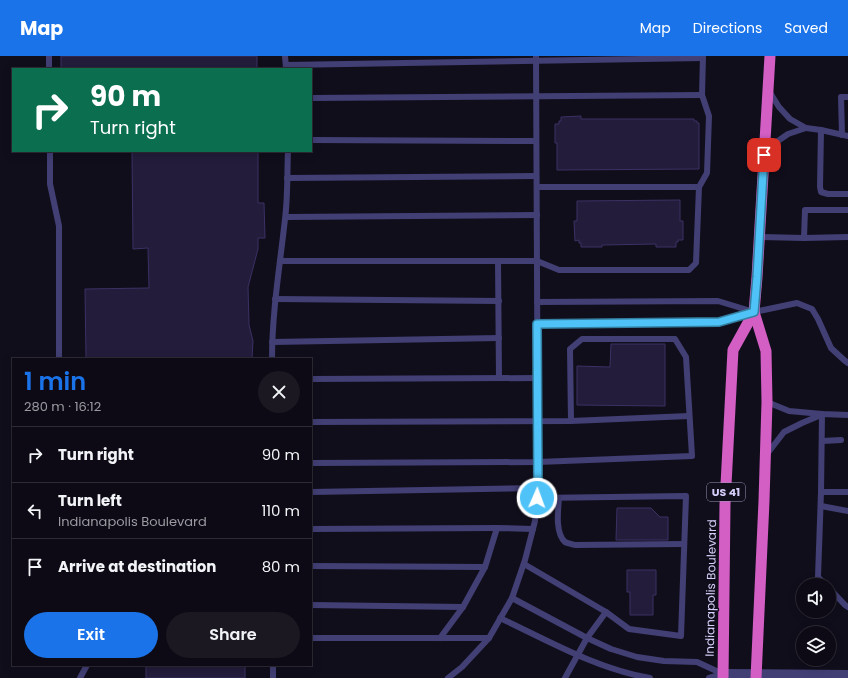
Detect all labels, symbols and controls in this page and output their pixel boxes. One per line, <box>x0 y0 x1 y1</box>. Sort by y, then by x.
text: Map <box>20 15 63 42</box>
text: Map <box>640 18 671 38</box>
text: Directions <box>693 18 762 38</box>
text: Saved <box>784 18 828 38</box>
text: 90 m <box>90 77 161 116</box>
icon: right <box>24 84 76 136</box>
text: Turn right <box>90 115 176 140</box>
pin <box>747 138 781 172</box>
icon: arrive <box>753 144 775 166</box>
text: 1 min <box>24 365 86 398</box>
button: close <box>258 371 300 413</box>
text: 280 m · 16:12 <box>24 397 101 416</box>
icon: right <box>24 444 46 466</box>
text: Turn right <box>58 444 134 465</box>
text: 90 m <box>262 444 300 465</box>
position arrow <box>516 477 558 519</box>
road number: US 41 <box>707 483 745 501</box>
text: Turn left <box>58 490 122 511</box>
icon: left <box>24 500 46 522</box>
text: 110 m <box>262 500 300 521</box>
text: Indianapolis Boulevard <box>58 512 207 531</box>
street label: Indianapolis Boulevard <box>701 519 720 657</box>
icon: arrive <box>24 556 46 578</box>
text: Arrive at destination <box>58 556 216 577</box>
text: 80 m <box>262 556 300 577</box>
map controls <box>796 578 836 666</box>
button: sound <box>796 578 836 618</box>
button: Exit <box>24 612 158 658</box>
button: Share <box>166 612 300 658</box>
button: layers <box>796 626 836 666</box>

